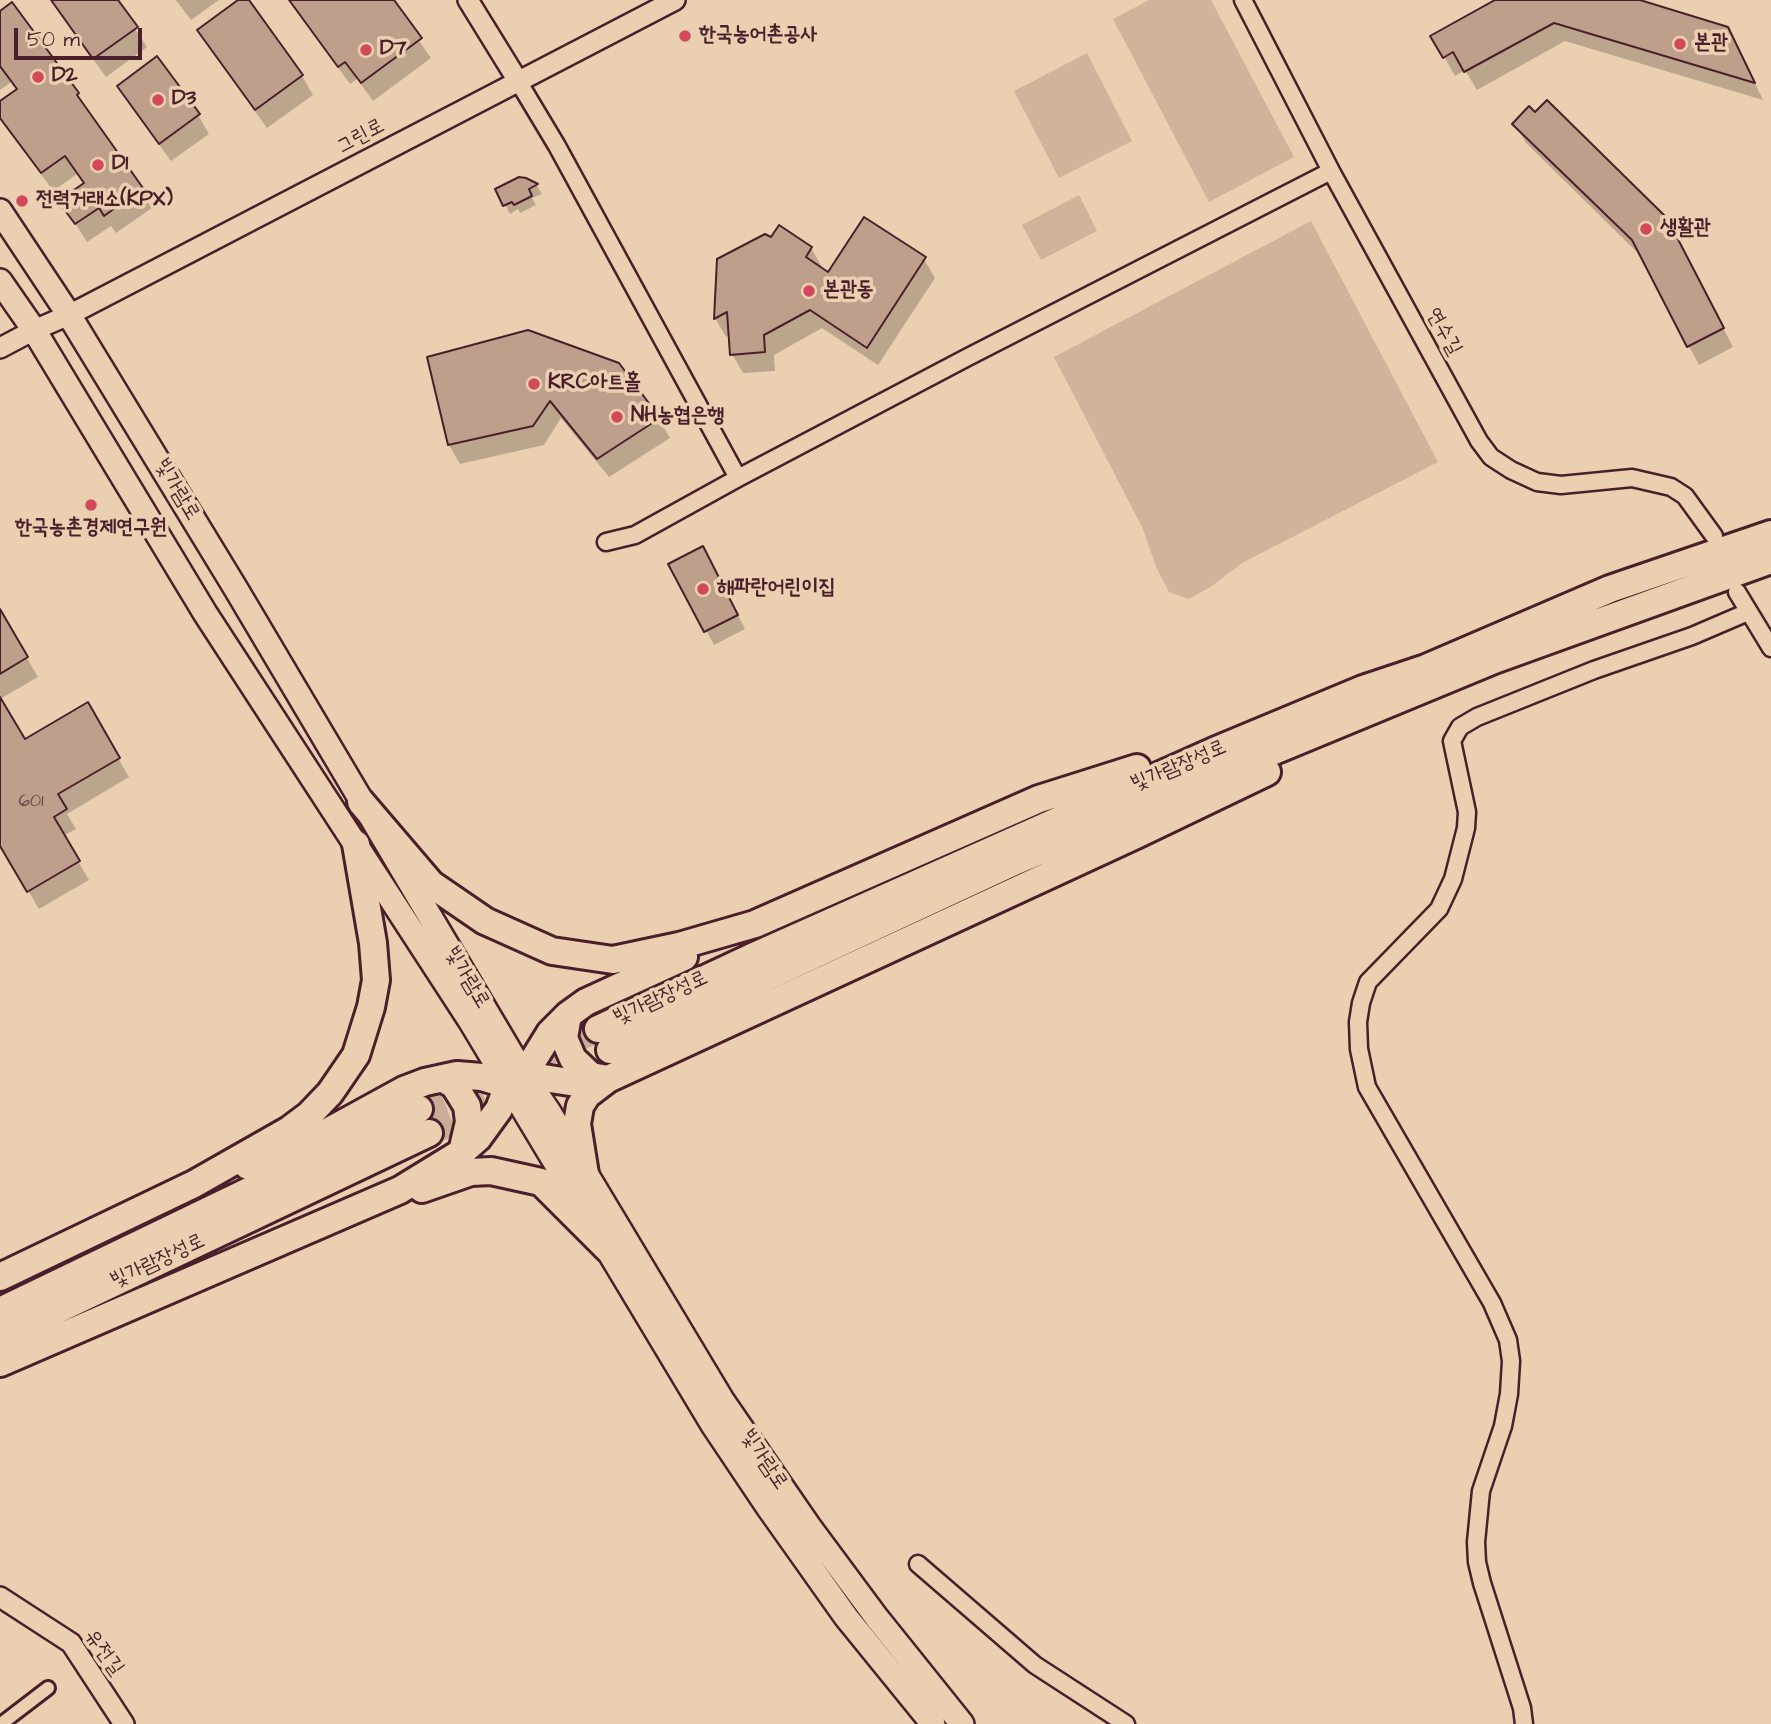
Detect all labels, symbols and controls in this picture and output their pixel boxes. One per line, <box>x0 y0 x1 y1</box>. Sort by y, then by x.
scale bar <box>18 14 145 58</box>
place label: 한국농어촌공사 <box>699 23 817 49</box>
text: 50 m <box>27 25 80 54</box>
marker: 한국농어촌공사 <box>677 28 693 44</box>
place label: 본관 <box>1694 31 1728 57</box>
marker: 본관 <box>1672 36 1688 52</box>
place label: D7 <box>380 37 407 63</box>
marker: D7 <box>358 42 374 58</box>
place label: D2 <box>52 64 78 90</box>
marker: D2 <box>30 69 46 85</box>
place label: D3 <box>172 87 196 113</box>
marker: D3 <box>150 92 166 108</box>
street label: 그린로 <box>333 114 389 160</box>
place label: D1 <box>112 152 128 178</box>
marker: D1 <box>90 157 106 173</box>
place label: 전력거래소(KPX) <box>36 188 173 214</box>
marker: 전력거래소(KPX) <box>14 193 30 209</box>
place label: 생활관 <box>1660 216 1711 242</box>
marker: 생활관 <box>1638 221 1654 237</box>
place label: 본관동 <box>823 278 874 304</box>
marker: 본관동 <box>801 283 817 299</box>
street label: 연수길 <box>1420 304 1466 360</box>
place label: KRC아트홀 <box>548 371 641 397</box>
marker: KRC아트홀 <box>526 376 542 392</box>
place label: NH농협은행 <box>631 404 724 430</box>
marker: NH농협은행 <box>609 409 625 425</box>
street label: 빛가람로 <box>148 455 204 525</box>
marker: 한국농촌경제연구원 <box>83 497 99 513</box>
place label: 한국농촌경제연구원 <box>15 516 167 542</box>
place label: 해파란어린이집 <box>717 576 835 602</box>
marker: 해파란어린이집 <box>695 581 711 597</box>
street label: 빛가람장성로 <box>1127 736 1231 798</box>
house number: 601 <box>19 791 43 813</box>
street label: 빛가람로 <box>438 943 494 1013</box>
street label: 빛가람장성로 <box>610 966 712 1032</box>
street label: 빛가람장성로 <box>107 1229 209 1295</box>
street label: 빛가람로 <box>734 1425 792 1495</box>
street label: 유전길 <box>78 1625 128 1681</box>

